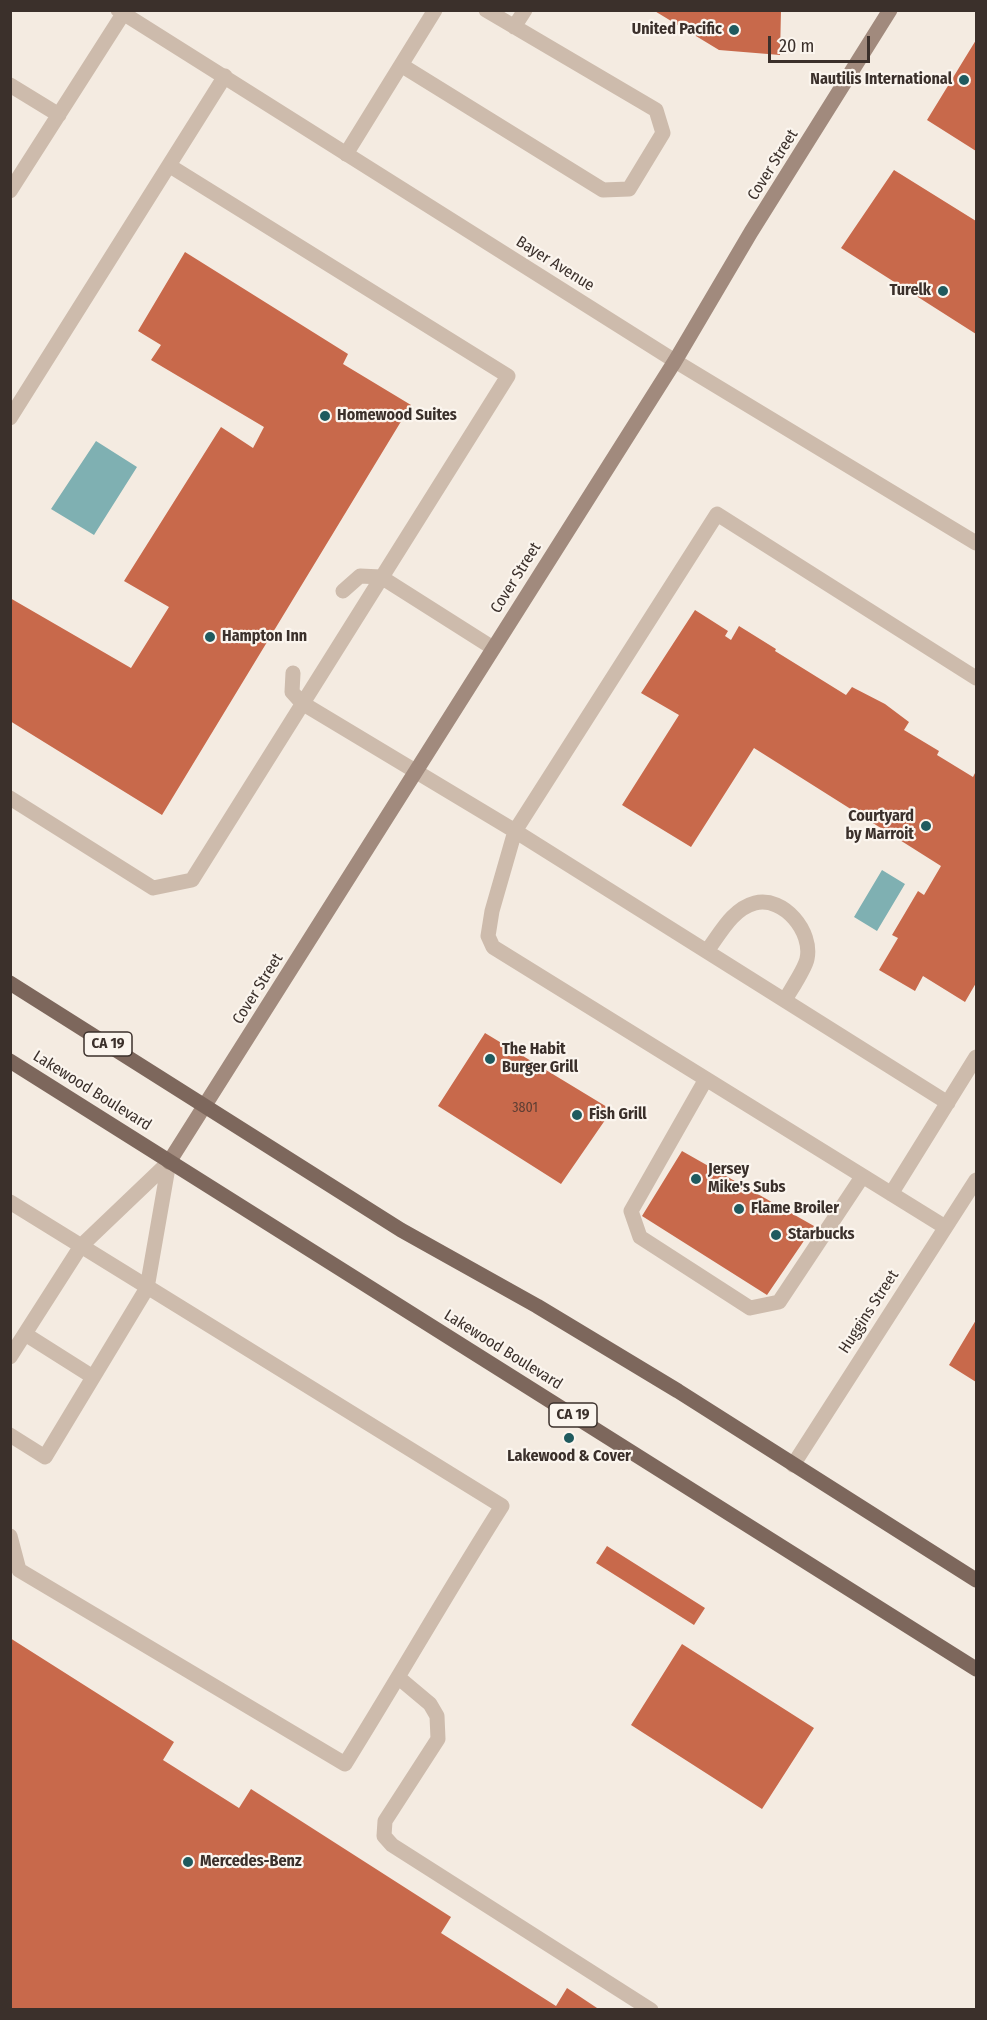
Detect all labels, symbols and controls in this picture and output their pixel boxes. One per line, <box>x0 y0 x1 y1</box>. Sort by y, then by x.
place label: United Pacific <box>632 20 722 40</box>
marker: United Pacific <box>727 23 741 37</box>
scale bar <box>771 24 873 62</box>
text: 20 m <box>779 35 814 57</box>
place label: Nautilis International <box>810 70 952 90</box>
marker: Nautilis International <box>957 73 971 87</box>
street label: Cover Street <box>744 126 802 204</box>
street label: Bayer Avenue <box>512 232 598 296</box>
place label: Turelk <box>889 281 931 301</box>
marker: Turelk <box>936 284 950 298</box>
place label: Homewood Suites <box>337 406 457 426</box>
marker: Homewood Suites <box>318 409 332 423</box>
street label: Cover Street <box>487 539 545 617</box>
place label: Hampton Inn <box>222 627 307 647</box>
marker: Hampton Inn <box>203 630 217 644</box>
place label: Courtyard by Marroit <box>845 807 914 845</box>
marker: Courtyard by Marroit <box>919 819 933 833</box>
street label: Cover Street <box>229 950 287 1028</box>
road number: CA 19 <box>84 1032 132 1056</box>
place label: The Habit Burger Grill <box>502 1040 578 1078</box>
street label: Lakewood Boulevard <box>29 1047 155 1135</box>
marker: The Habit Burger Grill <box>483 1052 497 1066</box>
house number: 3801 <box>512 1100 538 1116</box>
place label: Fish Grill <box>589 1105 647 1125</box>
marker: Fish Grill <box>570 1108 584 1122</box>
place label: Jersey Mike's Subs <box>708 1160 786 1198</box>
marker: Jersey Mike's Subs <box>689 1172 703 1186</box>
place label: Flame Broiler <box>751 1199 839 1219</box>
marker: Flame Broiler <box>732 1202 746 1216</box>
place label: Starbucks <box>788 1225 855 1245</box>
marker: Starbucks <box>769 1228 783 1242</box>
street label: Huggins Street <box>835 1267 903 1357</box>
street label: Lakewood Boulevard <box>440 1306 566 1394</box>
road number: CA 19 <box>549 1403 597 1427</box>
marker: Lakewood & Cover <box>562 1431 576 1445</box>
place label: Lakewood & Cover <box>507 1447 631 1467</box>
place label: Mercedes-Benz <box>200 1852 302 1872</box>
marker: Mercedes-Benz <box>181 1855 195 1869</box>

